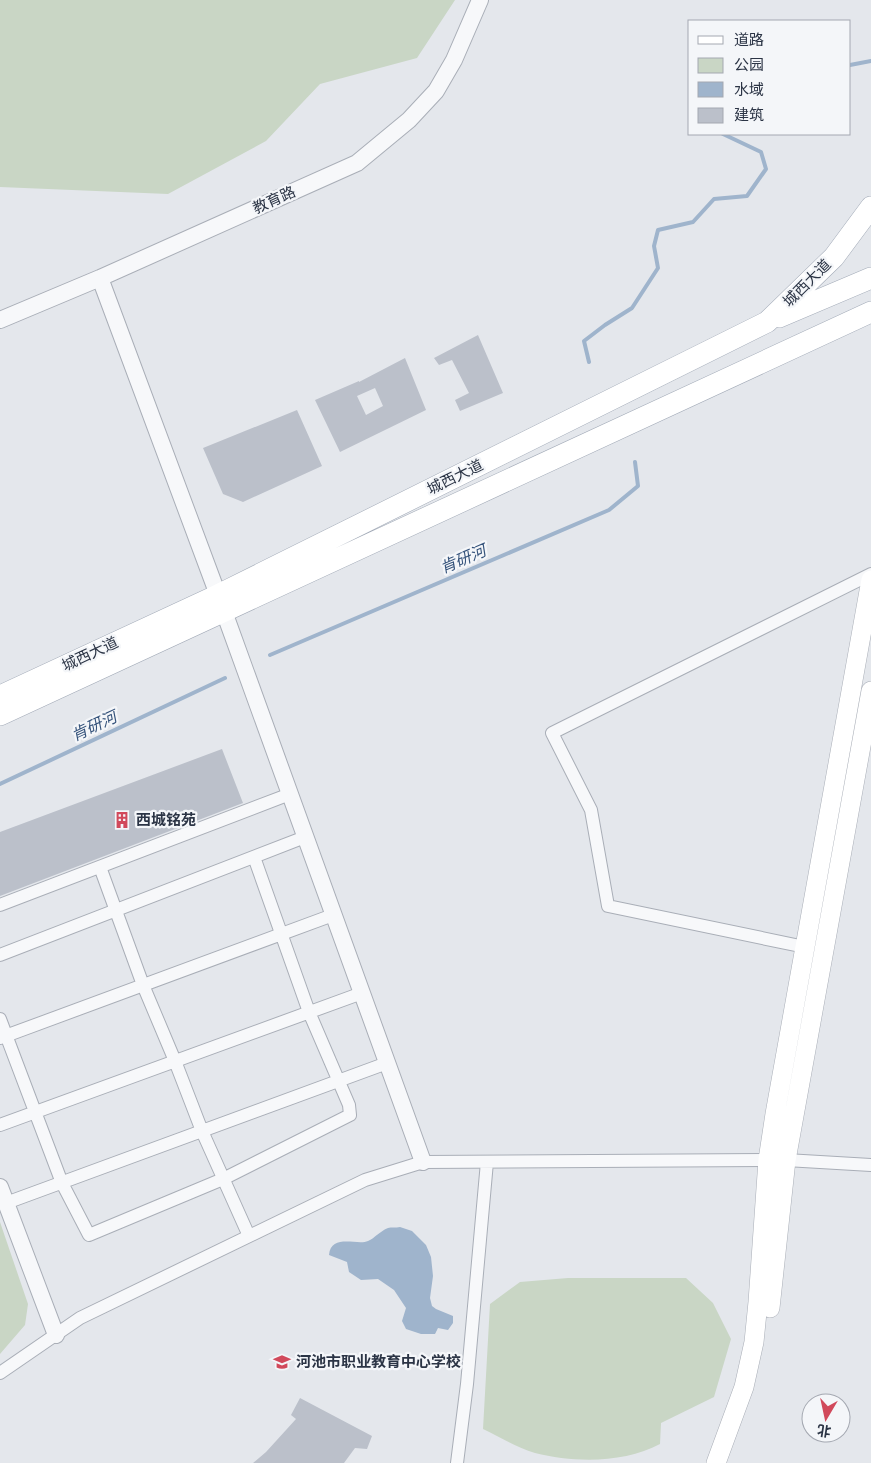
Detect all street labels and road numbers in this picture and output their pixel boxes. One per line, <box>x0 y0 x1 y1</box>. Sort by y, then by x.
street label: 教育路 <box>249 182 299 218</box>
street label: 城西大道 <box>779 255 835 311</box>
street label: 城西大道 <box>424 455 486 499</box>
street label: 城西大道 <box>59 632 121 676</box>

